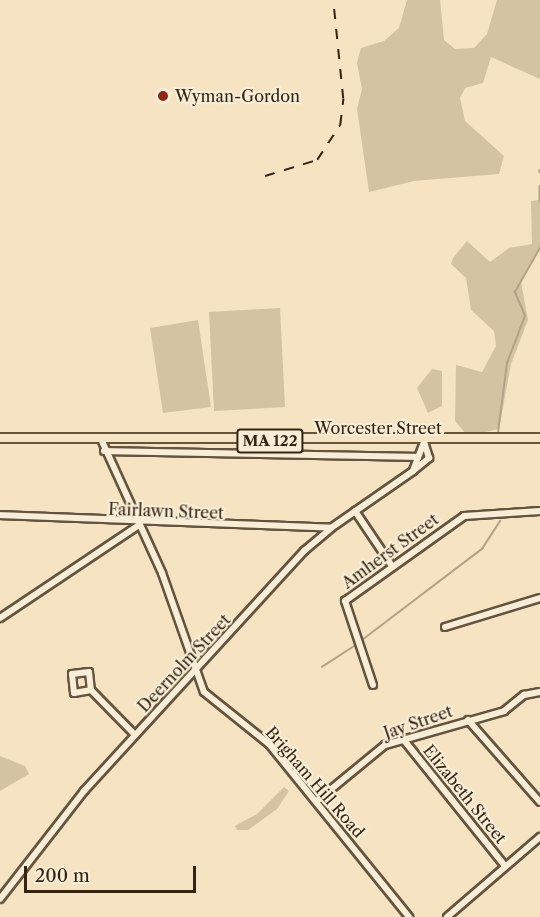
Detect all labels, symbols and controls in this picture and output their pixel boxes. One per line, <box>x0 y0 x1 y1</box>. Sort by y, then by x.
place label: Wyman-Gordon <box>175 86 300 106</box>
marker: Wyman-Gordon <box>156 89 170 103</box>
street label: Worcester Street <box>314 418 442 438</box>
road number: MA 122 <box>236 429 304 453</box>
street label: Fairlawn Street <box>108 499 224 523</box>
street label: Amherst Street <box>338 510 442 592</box>
street label: Deernolm Street <box>134 610 234 716</box>
street label: Jay Street <box>381 701 455 743</box>
street label: Brigham Hill Road <box>262 723 368 841</box>
street label: Elizabeth Street <box>419 741 511 847</box>
scale bar <box>27 854 200 892</box>
text: 200 m <box>35 865 90 887</box>

